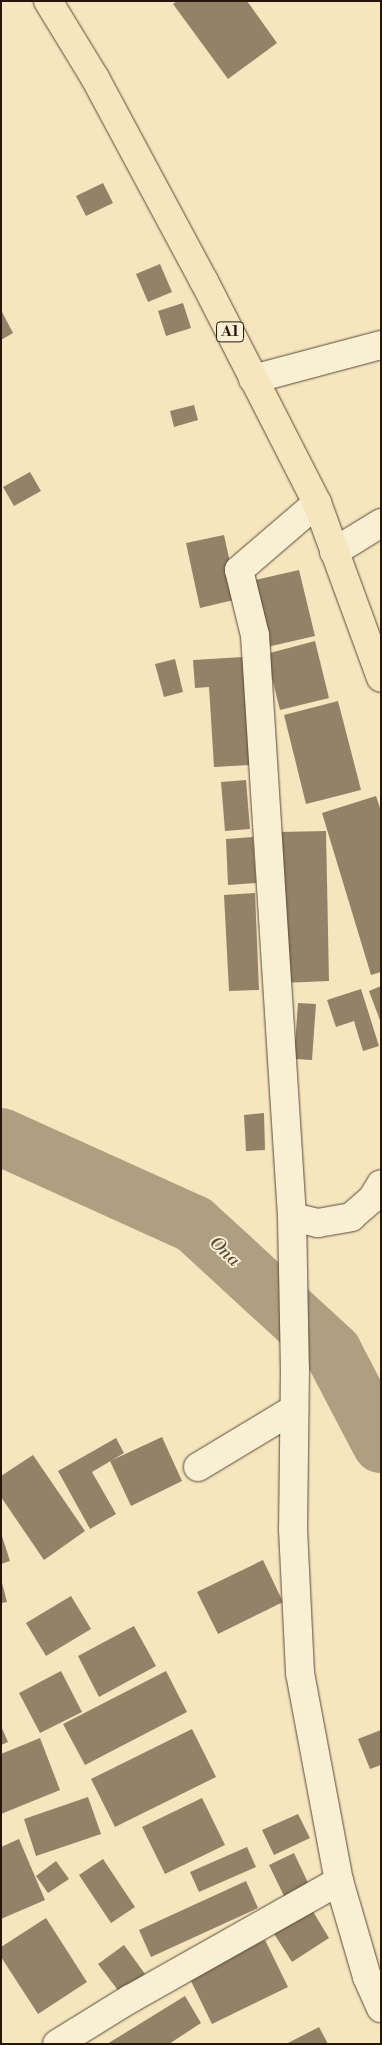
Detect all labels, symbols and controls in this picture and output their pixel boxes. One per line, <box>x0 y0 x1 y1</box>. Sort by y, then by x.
road number: A1 <box>215 320 245 344</box>
water label: Ona <box>204 1233 244 1271</box>

